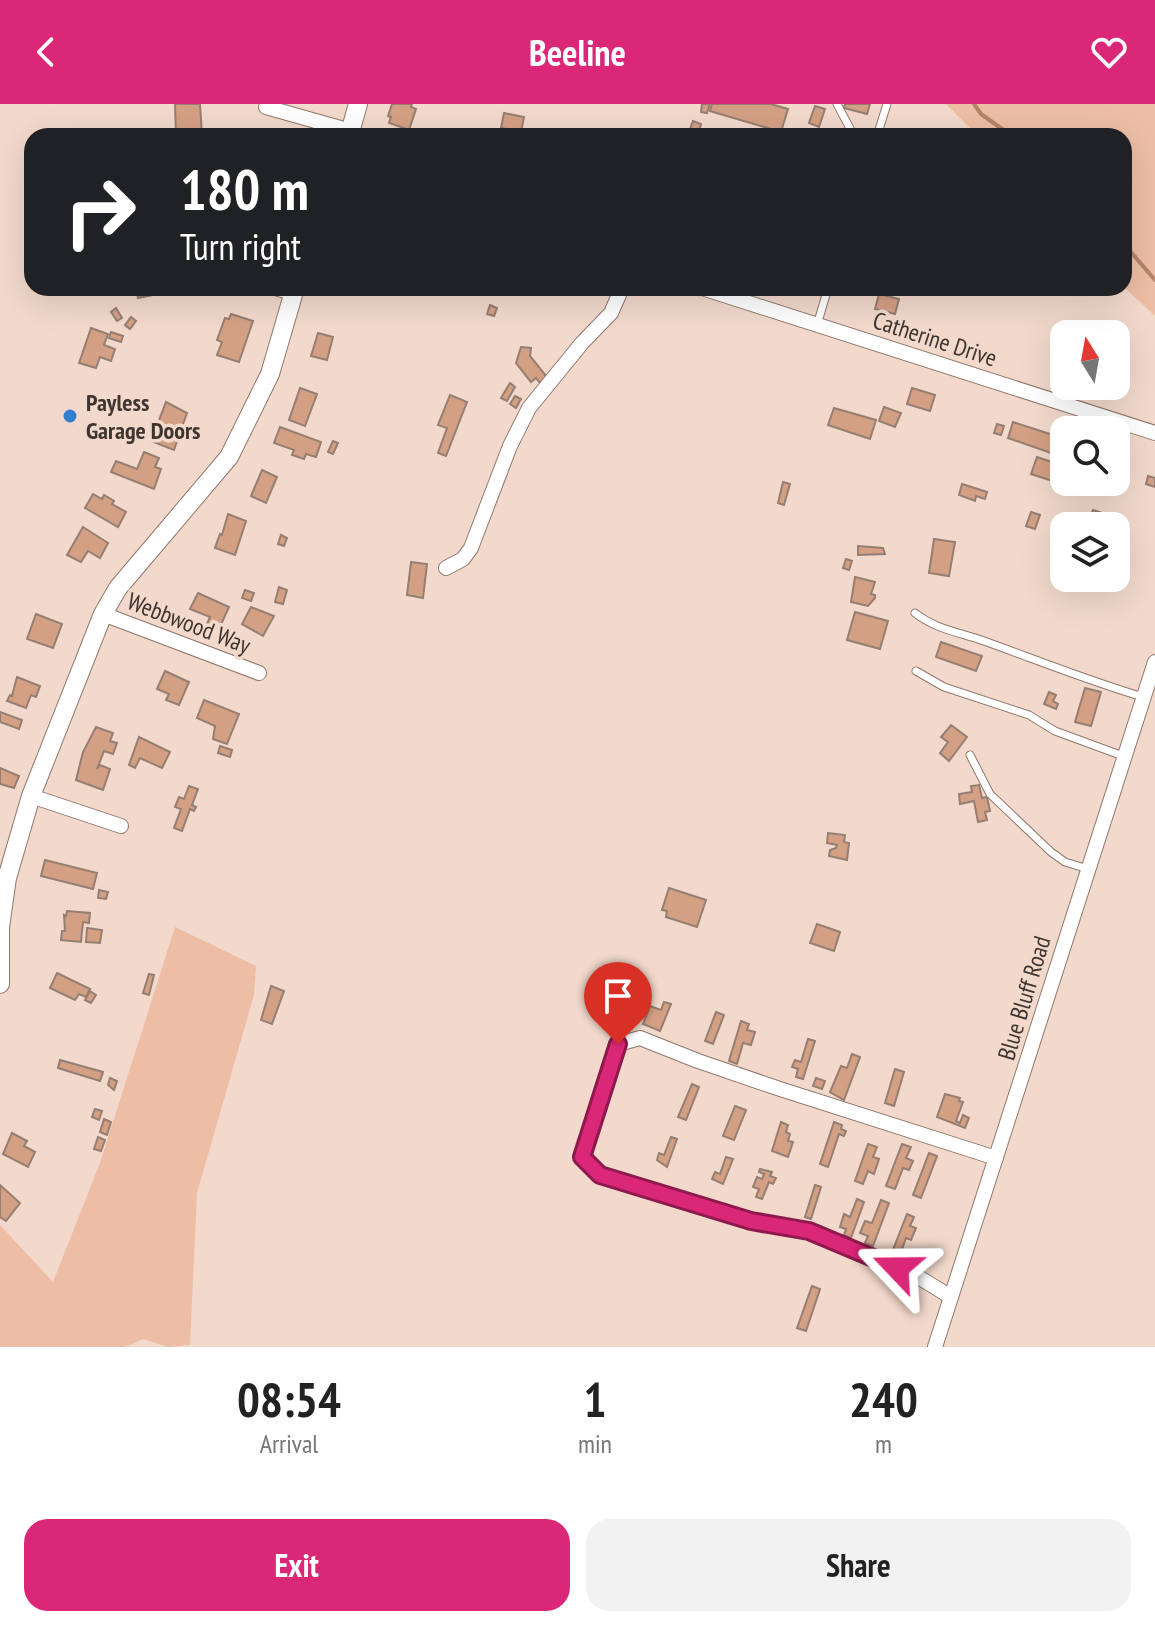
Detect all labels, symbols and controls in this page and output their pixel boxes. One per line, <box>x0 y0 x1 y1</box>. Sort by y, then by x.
text: Beeline <box>529 29 626 76</box>
icon: back <box>24 30 68 74</box>
icon: heart <box>1087 30 1131 74</box>
text: 180 m <box>180 153 309 225</box>
icon: right <box>48 160 152 264</box>
text: Turn right <box>180 223 301 270</box>
street label: Catherine Drive <box>869 304 1001 374</box>
north arrow <box>1050 320 1130 400</box>
map controls <box>1050 320 1130 592</box>
place label: Payless Garage Doors <box>86 387 200 446</box>
marker: Payless Garage Doors <box>61 407 79 425</box>
button: search <box>1050 416 1130 496</box>
button: layers <box>1050 512 1130 592</box>
street label: Webbwood Way <box>123 585 255 661</box>
street label: Blue Bluff Road <box>990 932 1058 1064</box>
pin <box>584 962 652 1044</box>
icon: arrive <box>596 974 640 1018</box>
position arrow <box>855 1226 939 1310</box>
text: 08:54 <box>237 1368 341 1430</box>
text: 1 <box>584 1368 606 1430</box>
text: 240 <box>849 1368 918 1430</box>
text: Arrival <box>260 1427 318 1460</box>
text: min <box>578 1427 612 1460</box>
text: m <box>875 1427 892 1460</box>
button: Exit <box>24 1519 570 1611</box>
button: Share <box>586 1519 1131 1611</box>

